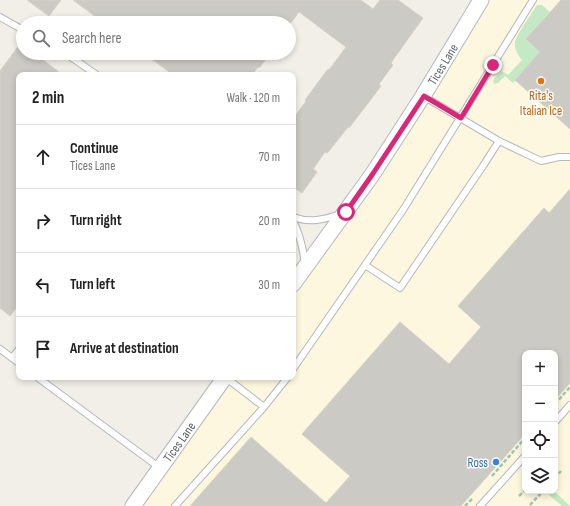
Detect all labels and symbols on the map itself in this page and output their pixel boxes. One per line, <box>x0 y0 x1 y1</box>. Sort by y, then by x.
street label: Tices Lane <box>425 41 462 88</box>
route end <box>484 56 502 74</box>
marker: Rita's Italian Ice <box>536 76 546 86</box>
place label: Rita's Italian Ice <box>520 88 562 119</box>
route start <box>337 203 355 221</box>
street label: Tices Lane <box>160 419 199 465</box>
place label: Ross <box>468 455 488 471</box>
marker: Ross <box>491 457 501 467</box>

